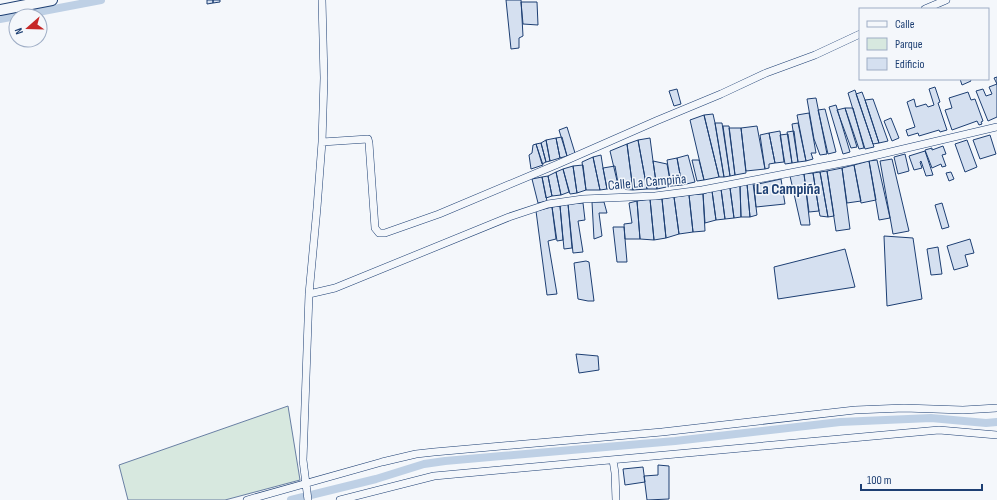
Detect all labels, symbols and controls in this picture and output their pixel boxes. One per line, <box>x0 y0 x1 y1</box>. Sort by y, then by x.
north arrow <box>8 8 48 48</box>
legend <box>859 8 989 80</box>
text: Calle <box>895 17 915 32</box>
text: N <box>12 26 26 36</box>
text: Parque <box>895 37 923 52</box>
text: Edificio <box>895 57 924 72</box>
street label: Calle La Campiña <box>607 170 687 194</box>
district label: La Campiña <box>756 180 820 199</box>
scale bar <box>861 466 982 492</box>
text: 100 m <box>867 473 892 488</box>

